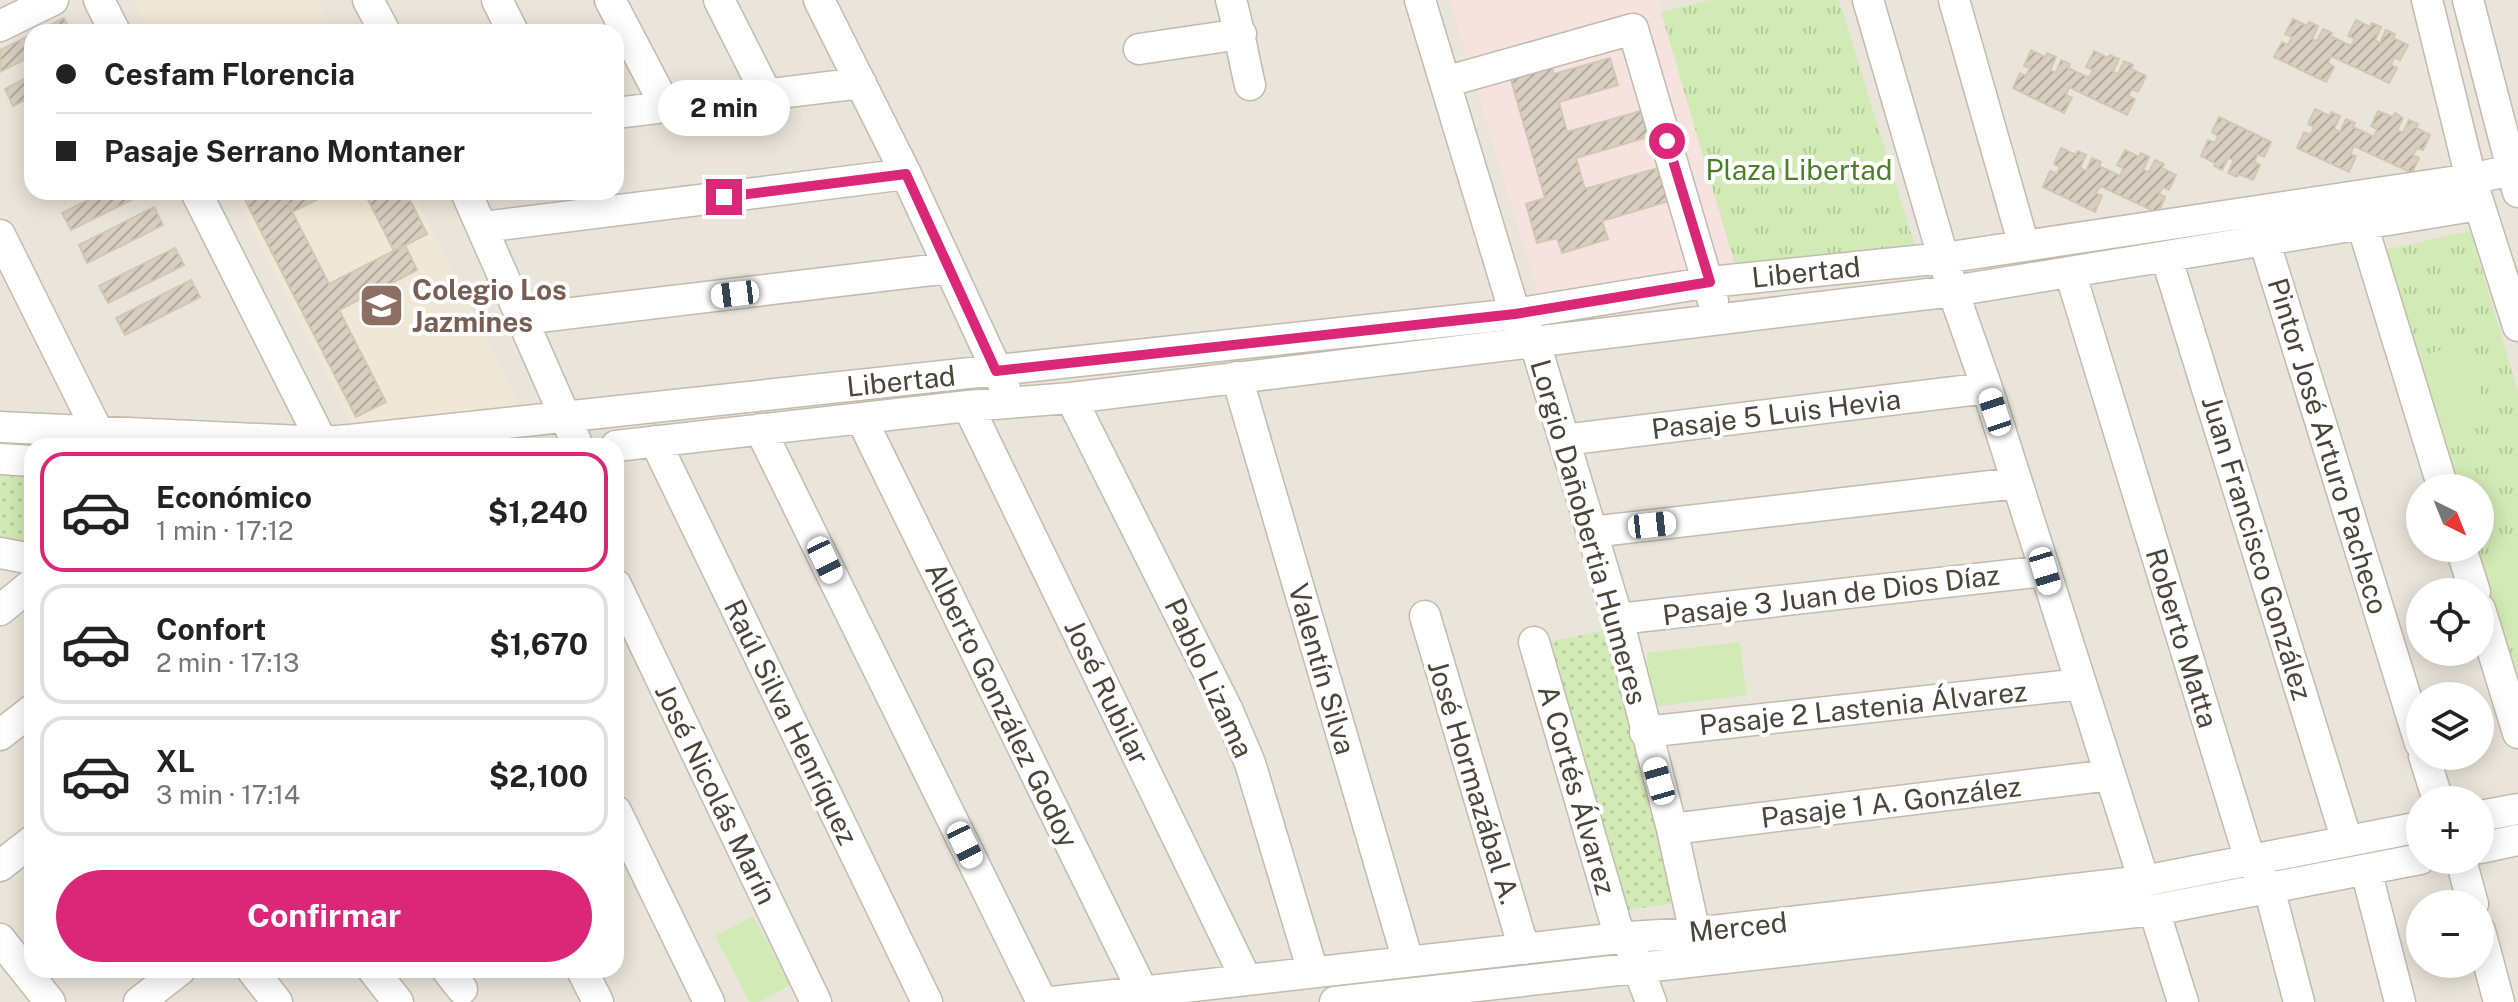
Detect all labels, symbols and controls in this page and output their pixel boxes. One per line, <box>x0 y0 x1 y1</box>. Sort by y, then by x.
text: Cesfam Florencia <box>104 56 355 92</box>
callout: 2 min <box>658 81 790 137</box>
text: 2 min <box>690 92 758 123</box>
route start <box>1649 123 1685 159</box>
text: Pasaje Serrano Montaner <box>104 133 465 169</box>
park label: Plaza Libertad <box>1706 153 1892 186</box>
route end <box>706 179 742 215</box>
street label: Libertad <box>1750 249 1862 294</box>
place label: Colegio Los Jazmines <box>412 273 567 338</box>
street label: Pintor José Arturo Pacheco <box>2262 274 2395 618</box>
car <box>710 279 760 309</box>
school or university icon: Colegio Los Jazmines <box>357 282 405 330</box>
street label: Lorgio Dañobertia Humeres <box>1524 355 1655 708</box>
street label: Libertad <box>845 358 957 403</box>
street label: Pasaje 5 Luis Hevia <box>1649 382 1903 445</box>
car <box>1976 385 2014 439</box>
street label: Juan Francisco González <box>2195 392 2319 704</box>
north arrow <box>2406 474 2494 562</box>
map controls <box>2406 474 2494 978</box>
icon: car <box>60 476 132 548</box>
text: Económico <box>156 479 312 515</box>
text: $1,240 <box>488 494 588 530</box>
car <box>1627 511 1677 539</box>
text: 1 min · 17:12 <box>156 515 294 546</box>
car <box>804 533 846 587</box>
street label: Roberto Matta <box>2140 544 2225 731</box>
car <box>2027 545 2063 597</box>
street label: Alberto González Godoy <box>919 557 1086 853</box>
street label: Pasaje 3 Juan de Dios Díaz <box>1661 557 2001 632</box>
button: locate <box>2406 578 2494 666</box>
street label: Valentín Silva <box>1282 580 1363 758</box>
street label: Pablo Lizama <box>1158 593 1261 763</box>
street label: Raúl Silva Henríquez <box>718 594 865 850</box>
icon: car <box>60 608 132 680</box>
text: Confort <box>156 611 266 647</box>
street label: José Rubilar <box>1058 614 1157 770</box>
text: $1,670 <box>489 626 588 662</box>
text: 2 min · 17:13 <box>156 647 299 678</box>
street label: José Hormazábal A. <box>1422 656 1527 908</box>
street label: Pasaje 2 Lastenia Álvarez <box>1697 674 2028 741</box>
street label: José Nicolás Marín <box>649 678 784 909</box>
street label: A Cortés Álvarez <box>1532 681 1623 898</box>
button: layers <box>2406 682 2494 770</box>
icon: car <box>60 740 132 812</box>
text: XL <box>156 743 195 779</box>
car <box>1641 755 1677 807</box>
text: $2,100 <box>489 758 588 794</box>
street label: Pasaje 1 A. González <box>1759 769 2023 834</box>
text: 3 min · 17:14 <box>156 779 300 810</box>
button: + <box>2406 786 2494 874</box>
car <box>944 818 986 872</box>
button: Confirmar <box>56 870 592 962</box>
button: − <box>2406 890 2494 978</box>
street label: Merced <box>1687 905 1789 948</box>

